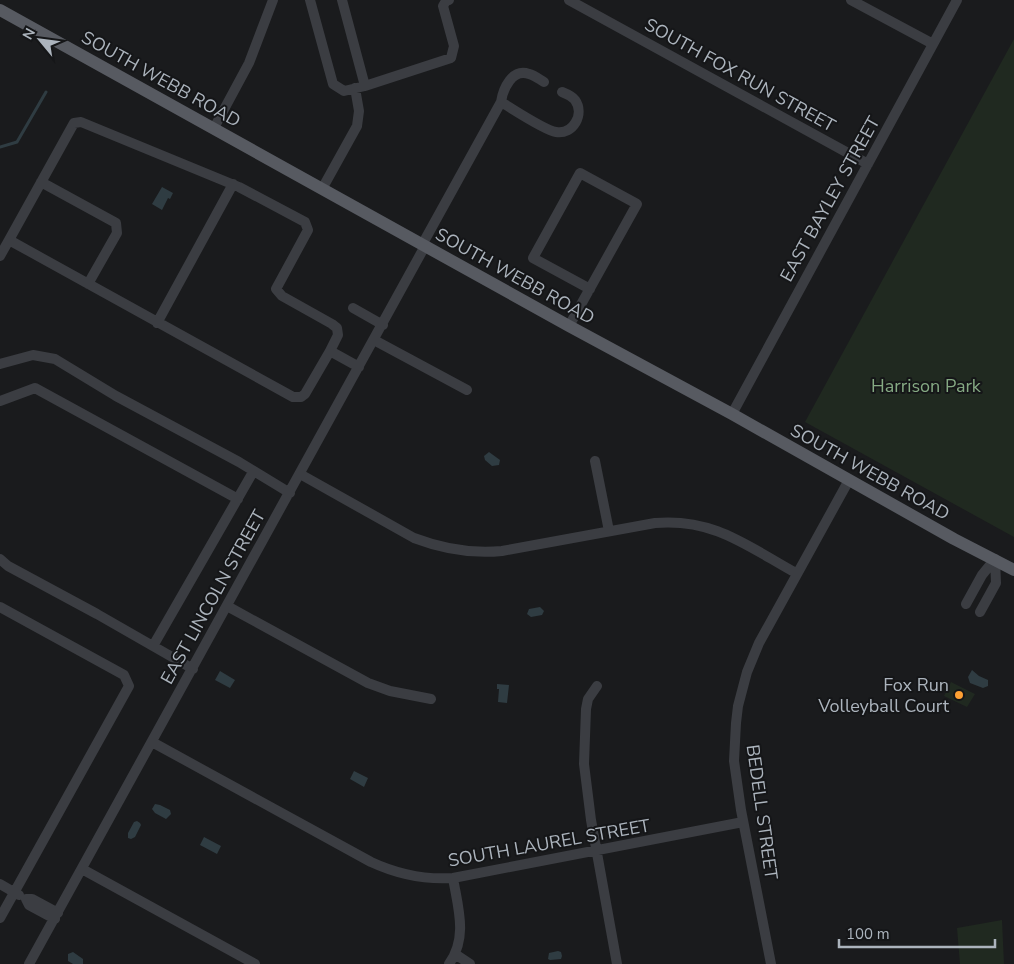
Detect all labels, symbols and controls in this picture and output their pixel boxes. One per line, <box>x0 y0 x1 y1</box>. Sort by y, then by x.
street label: SOUTH FOX RUN STREET <box>640 12 840 138</box>
north arrow <box>15 15 65 65</box>
text: N <box>18 25 40 43</box>
street label: SOUTH WEBB ROAD <box>77 25 245 133</box>
street label: EAST BAYLEY STREET <box>775 112 885 286</box>
street label: SOUTH WEBB ROAD <box>431 222 599 330</box>
park label: Harrison Park <box>871 374 982 398</box>
street label: SOUTH WEBB ROAD <box>786 418 954 526</box>
street label: EAST LINCOLN STREET <box>155 505 271 688</box>
place label: Fox Run Volleyball Court <box>817 673 950 718</box>
marker: Fox Run Volleyball Court <box>953 689 965 701</box>
street label: BEDELL STREET <box>741 743 783 881</box>
street label: SOUTH LAUREL STREET <box>446 813 652 873</box>
scale bar <box>839 916 995 948</box>
text: 100 m <box>846 924 890 944</box>

